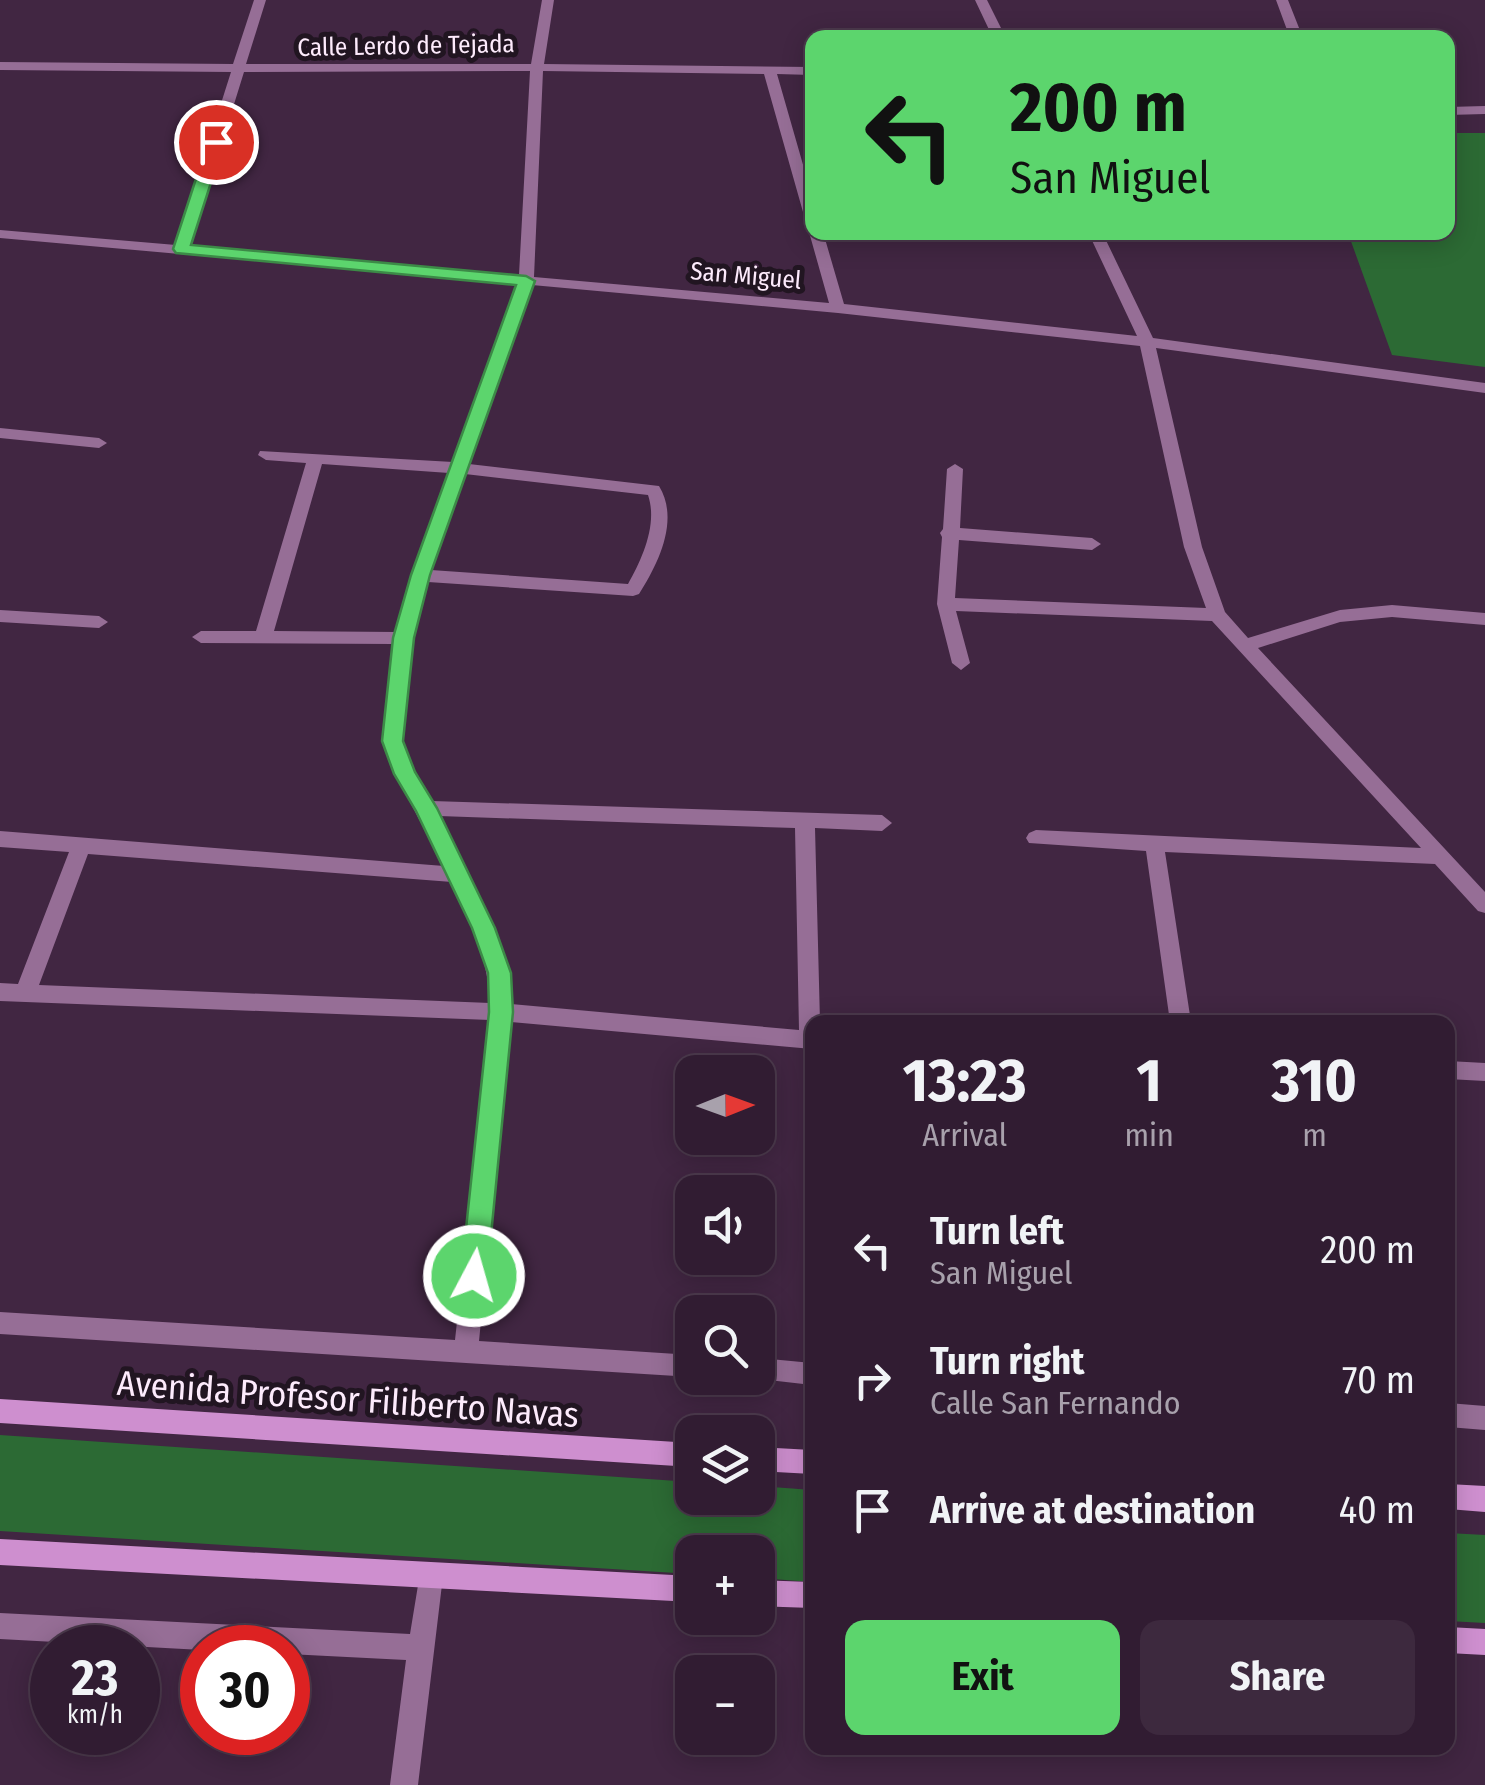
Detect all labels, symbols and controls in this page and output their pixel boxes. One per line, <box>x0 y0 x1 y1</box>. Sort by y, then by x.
street label: Calle Lerdo de Tejada <box>297 29 515 63</box>
text: 200 m <box>1010 66 1187 150</box>
icon: left <box>845 70 975 200</box>
pin <box>174 100 259 185</box>
icon: arrive <box>189 115 244 170</box>
text: San Miguel <box>1010 151 1210 205</box>
street label: San Miguel <box>689 256 803 296</box>
text: 13:23 <box>903 1045 1027 1117</box>
text: 1 <box>1136 1045 1162 1117</box>
text: 310 <box>1272 1045 1357 1117</box>
north arrow <box>675 1055 775 1155</box>
map controls <box>675 1055 775 1755</box>
text: Arrival <box>922 1116 1007 1154</box>
text: min <box>1124 1116 1174 1154</box>
text: m <box>1302 1116 1327 1154</box>
button: sound <box>675 1175 775 1275</box>
text: Turn left <box>930 1208 1064 1254</box>
icon: left <box>845 1223 900 1278</box>
position arrow <box>422 1224 526 1328</box>
text: 200 m <box>1320 1227 1415 1273</box>
text: San Miguel <box>930 1254 1072 1292</box>
button: search <box>675 1295 775 1395</box>
text: Turn right <box>930 1338 1084 1384</box>
icon: right <box>845 1353 900 1408</box>
text: 70 m <box>1342 1357 1415 1403</box>
street label: Avenida Profesor Filiberto Navas <box>116 1362 580 1436</box>
text: Calle San Fernando <box>930 1384 1181 1422</box>
button: layers <box>675 1415 775 1515</box>
icon: arrive <box>845 1483 900 1538</box>
text: Arrive at destination <box>930 1487 1255 1533</box>
text: 40 m <box>1339 1487 1415 1533</box>
button: + <box>675 1535 775 1635</box>
button: Exit <box>845 1620 1120 1735</box>
button: Share <box>1140 1620 1415 1735</box>
speed limit sign: 30 <box>180 1625 310 1755</box>
text: 23 <box>72 1648 118 1708</box>
button: − <box>675 1655 775 1755</box>
text: km/h <box>67 1700 123 1730</box>

